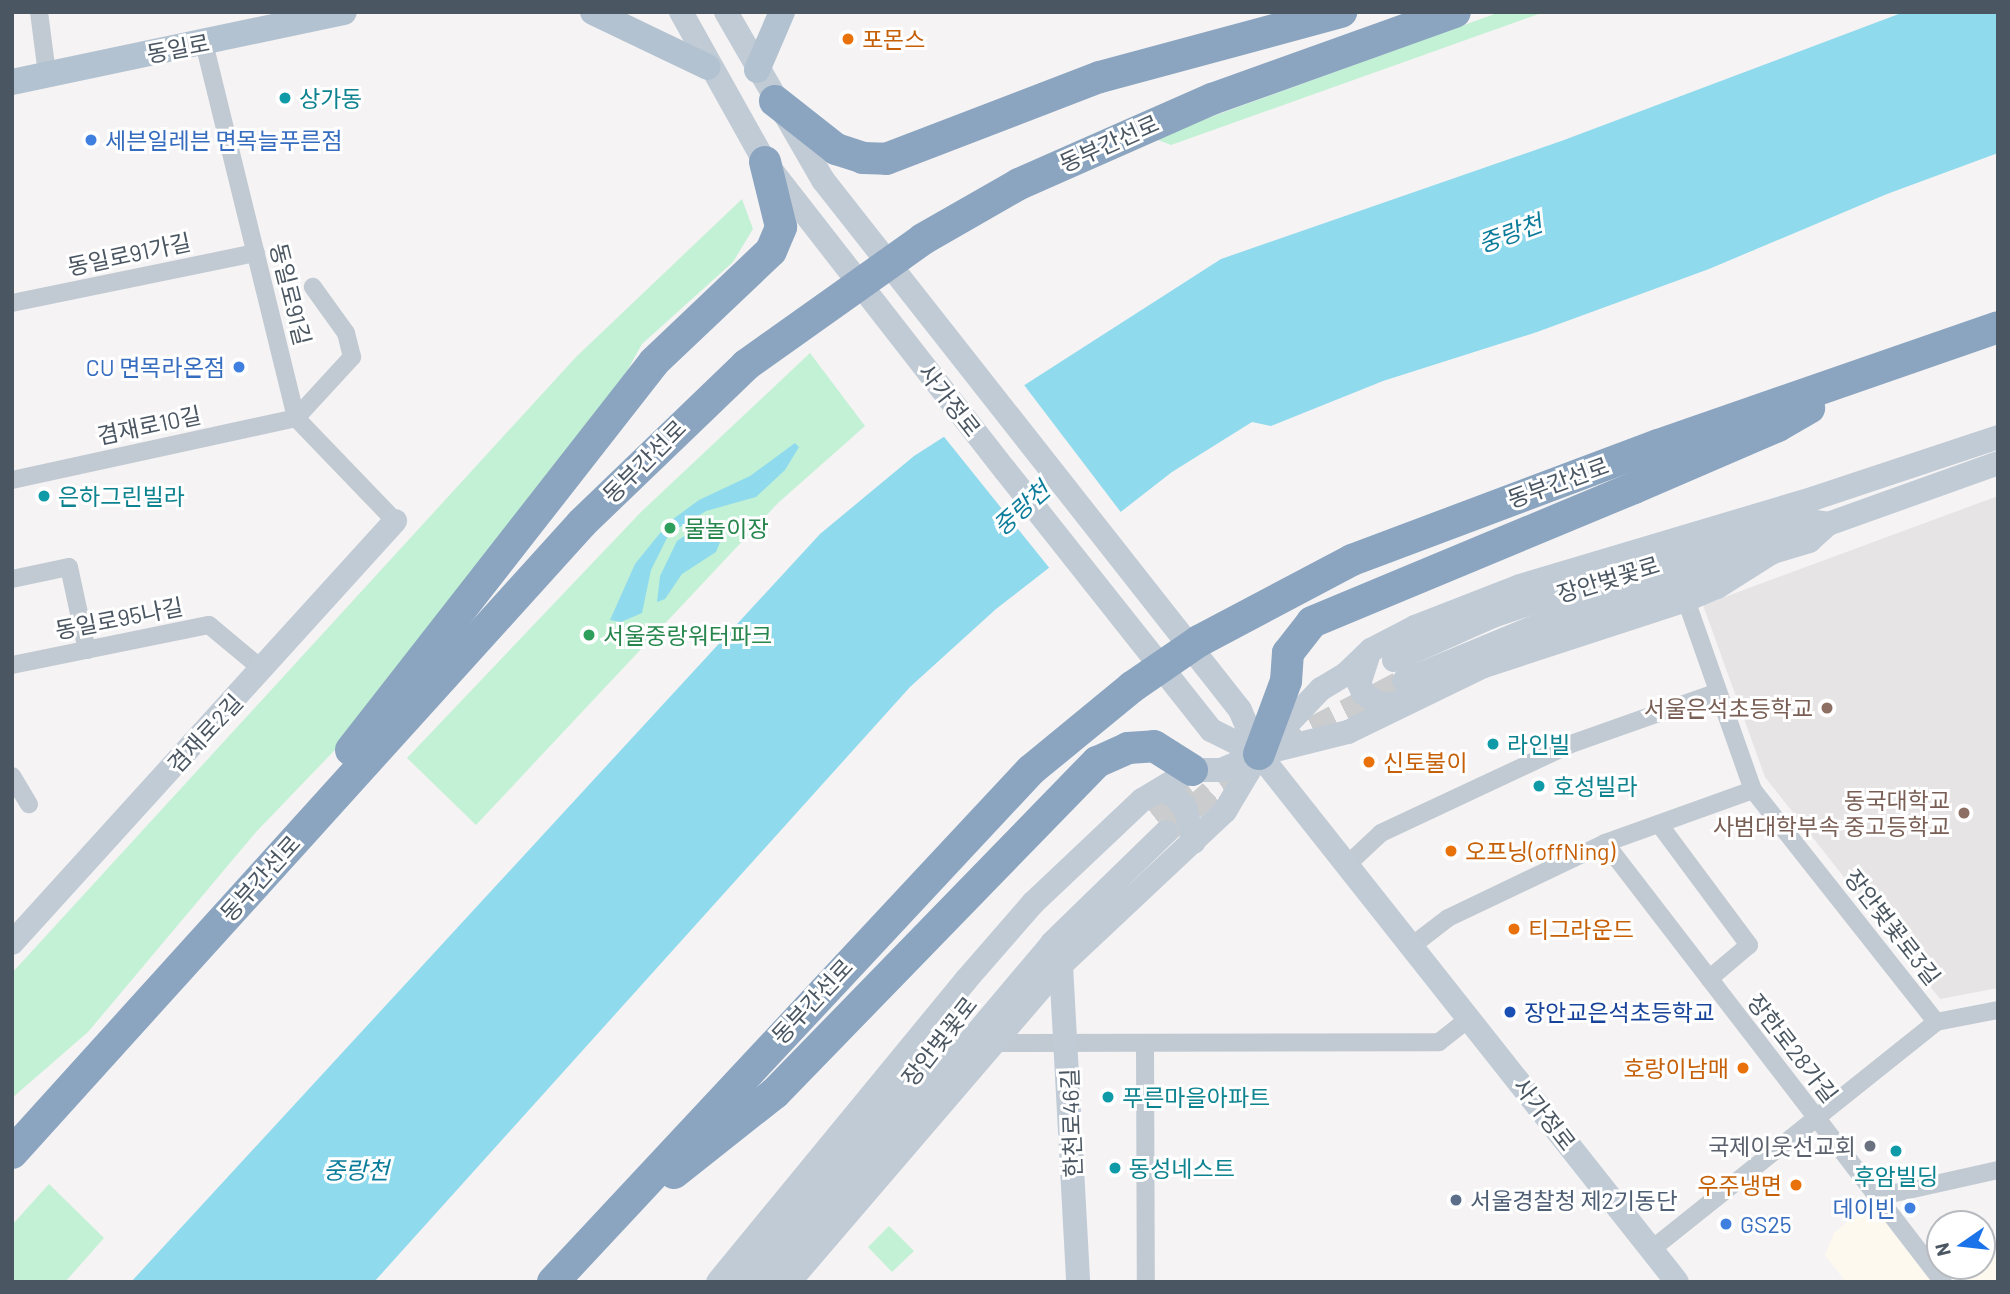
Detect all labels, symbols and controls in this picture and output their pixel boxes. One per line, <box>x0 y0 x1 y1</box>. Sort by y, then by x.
place label: 포몬스 <box>862 25 925 53</box>
street label: 동일로 <box>144 28 212 68</box>
marker: 포몬스 <box>840 31 856 47</box>
place label: 상가동 <box>299 84 362 112</box>
marker: 상가동 <box>277 90 293 106</box>
street label: 동부간선로 <box>1055 109 1163 177</box>
place label: 세븐일레븐 면목늘푸른점 <box>105 126 342 154</box>
marker: 세븐일레븐 면목늘푸른점 <box>83 132 99 148</box>
water label: 중랑천 <box>1474 208 1546 258</box>
street label: 동일로91가길 <box>65 227 193 281</box>
street label: 동일로91길 <box>265 240 317 348</box>
place label: CU 면목라온점 <box>86 353 225 381</box>
street label: 사가정로 <box>913 358 987 442</box>
marker: CU 면목라온점 <box>231 359 247 375</box>
street label: 겸재로10길 <box>94 401 204 449</box>
street label: 동부간선로 <box>597 414 691 508</box>
street label: 동부간선로 <box>1504 451 1612 513</box>
water label: 중랑천 <box>987 475 1055 541</box>
place label: 은하그린빌라 <box>58 482 185 510</box>
marker: 은하그린빌라 <box>36 488 52 504</box>
place label: 물놀이장 <box>684 514 769 542</box>
marker: 물놀이장 <box>662 520 678 536</box>
street label: 장안벚꽃로 <box>1553 550 1663 608</box>
street label: 동일로95나길 <box>53 592 185 644</box>
place label: 서울중랑워터파크 <box>603 621 772 649</box>
marker: 서울중랑워터파크 <box>581 627 597 643</box>
street label: 겸재로2길 <box>162 688 248 778</box>
place label: 서울은석초등학교 <box>1644 694 1813 722</box>
marker: 서울은석초등학교 <box>1819 700 1835 716</box>
place label: 라인빌 <box>1507 730 1570 758</box>
marker: 라인빌 <box>1485 736 1501 752</box>
place label: 신토불이 <box>1383 748 1468 776</box>
marker: 신토불이 <box>1361 754 1377 770</box>
place label: 호성빌라 <box>1553 772 1638 800</box>
marker: 호성빌라 <box>1531 778 1547 794</box>
place label: 동국대학교 사범대학부속 중고등학교 <box>1713 786 1950 840</box>
marker: 동국대학교 사범대학부속 중고등학교 <box>1956 805 1972 821</box>
street label: 동부간선로 <box>214 829 306 927</box>
place label: 오프닝(offNing) <box>1465 837 1615 865</box>
marker: 오프닝(offNing) <box>1443 843 1459 859</box>
street label: 장안벚꽃로3길 <box>1839 864 1947 990</box>
place label: 티그라운드 <box>1528 915 1634 943</box>
marker: 티그라운드 <box>1506 921 1522 937</box>
street label: 동부간선로 <box>766 953 858 1049</box>
street label: 장한로28가길 <box>1742 988 1844 1108</box>
street label: 장안벚꽃로 <box>896 991 982 1091</box>
place label: 장안교은석초등학교 <box>1524 998 1714 1026</box>
marker: 장안교은석초등학교 <box>1502 1004 1518 1020</box>
place label: 호랑이남매 <box>1623 1054 1729 1082</box>
marker: 호랑이남매 <box>1735 1060 1751 1076</box>
street label: 한천로46길 <box>1055 1068 1087 1178</box>
street label: 사가정로 <box>1508 1072 1582 1156</box>
place label: 푸른마을아파트 <box>1122 1083 1270 1111</box>
marker: 푸른마을아파트 <box>1100 1089 1116 1105</box>
place label: 국제이웃선교회 <box>1708 1132 1856 1160</box>
marker: 국제이웃선교회 <box>1862 1138 1878 1154</box>
marker: 후암빌딩 <box>1888 1143 1904 1159</box>
place label: 동성네스트 <box>1129 1154 1235 1182</box>
water label: 중랑천 <box>323 1156 389 1184</box>
marker: 동성네스트 <box>1107 1160 1123 1176</box>
place label: 후암빌딩 <box>1854 1162 1938 1190</box>
place label: 우주냉면 <box>1697 1171 1782 1199</box>
marker: 우주냉면 <box>1788 1177 1804 1193</box>
place label: 서울경찰청 제2기동단 <box>1470 1186 1677 1214</box>
marker: 서울경찰청 제2기동단 <box>1448 1192 1464 1208</box>
place label: 데이빈 <box>1833 1194 1896 1222</box>
marker: 데이빈 <box>1902 1200 1918 1216</box>
place label: GS25 <box>1740 1210 1792 1238</box>
north arrow <box>1926 1210 1996 1280</box>
marker: GS25 <box>1718 1216 1734 1232</box>
text: N <box>1929 1241 1955 1259</box>

